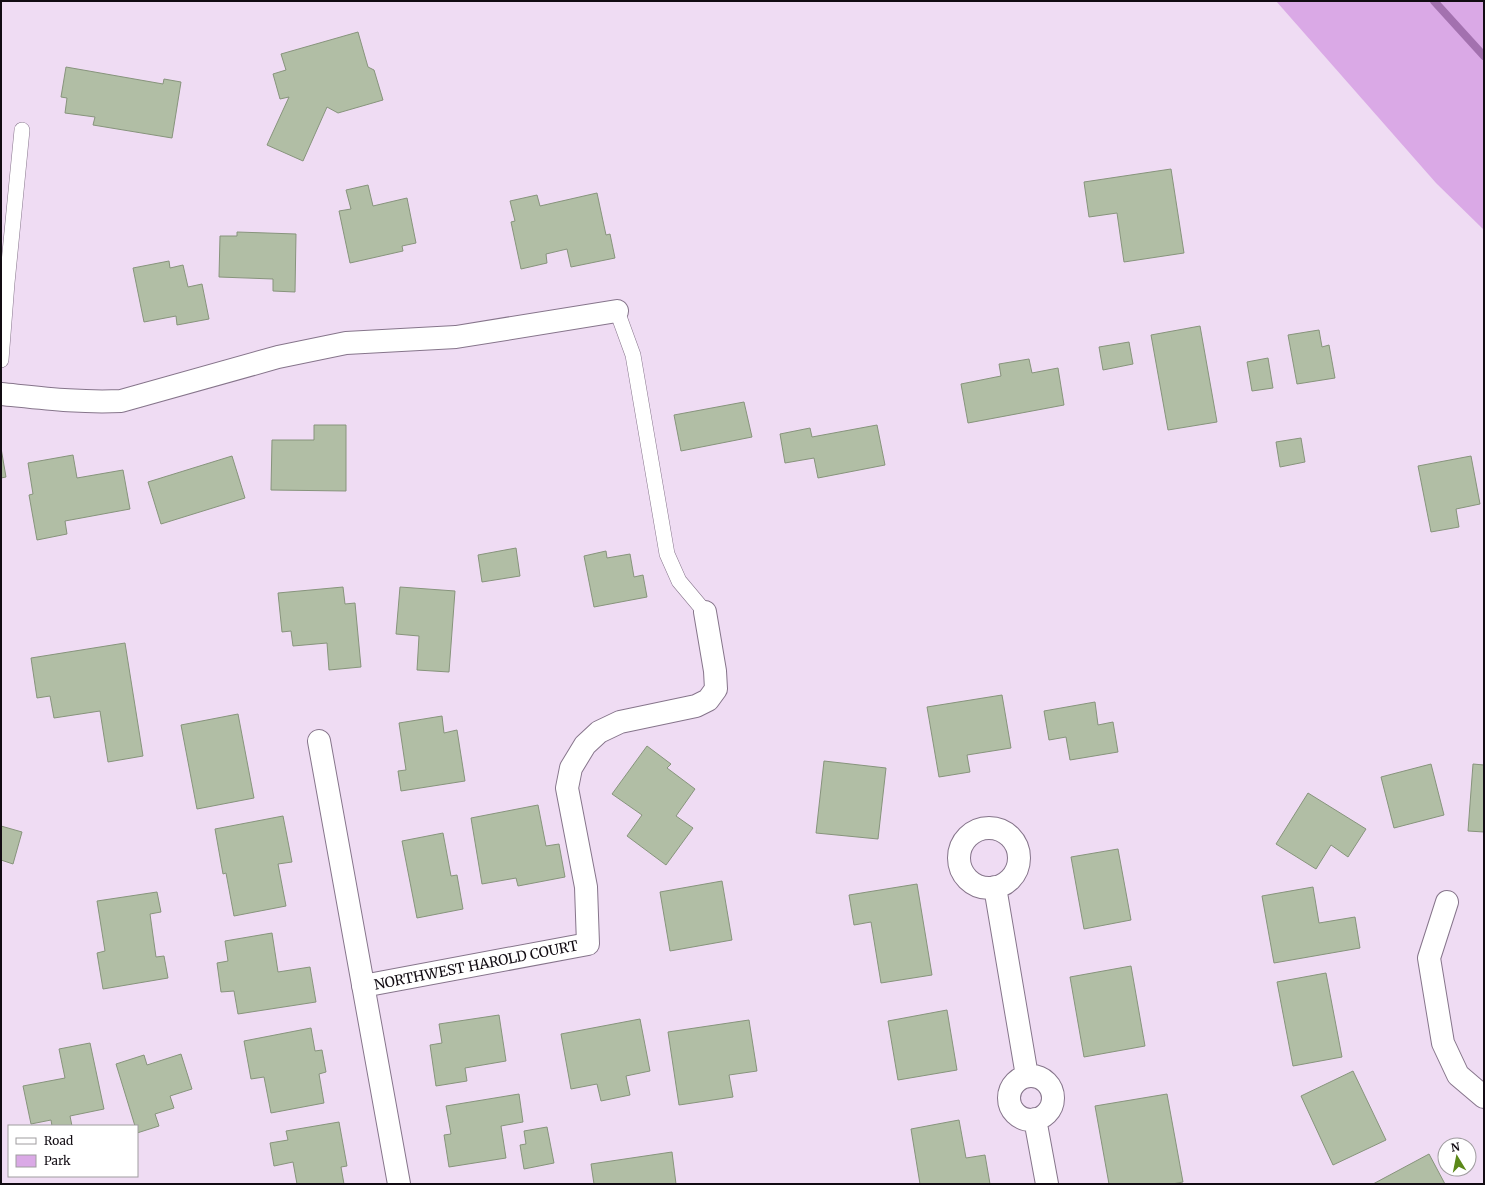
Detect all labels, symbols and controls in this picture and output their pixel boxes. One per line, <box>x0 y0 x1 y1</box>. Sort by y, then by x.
street label: NORTHWEST HAROLD COURT <box>372 936 580 994</box>
legend <box>8 1125 138 1177</box>
text: Road <box>44 1133 73 1148</box>
north arrow <box>1437 1137 1477 1177</box>
text: N <box>1450 1139 1461 1155</box>
text: Park <box>44 1153 71 1168</box>

